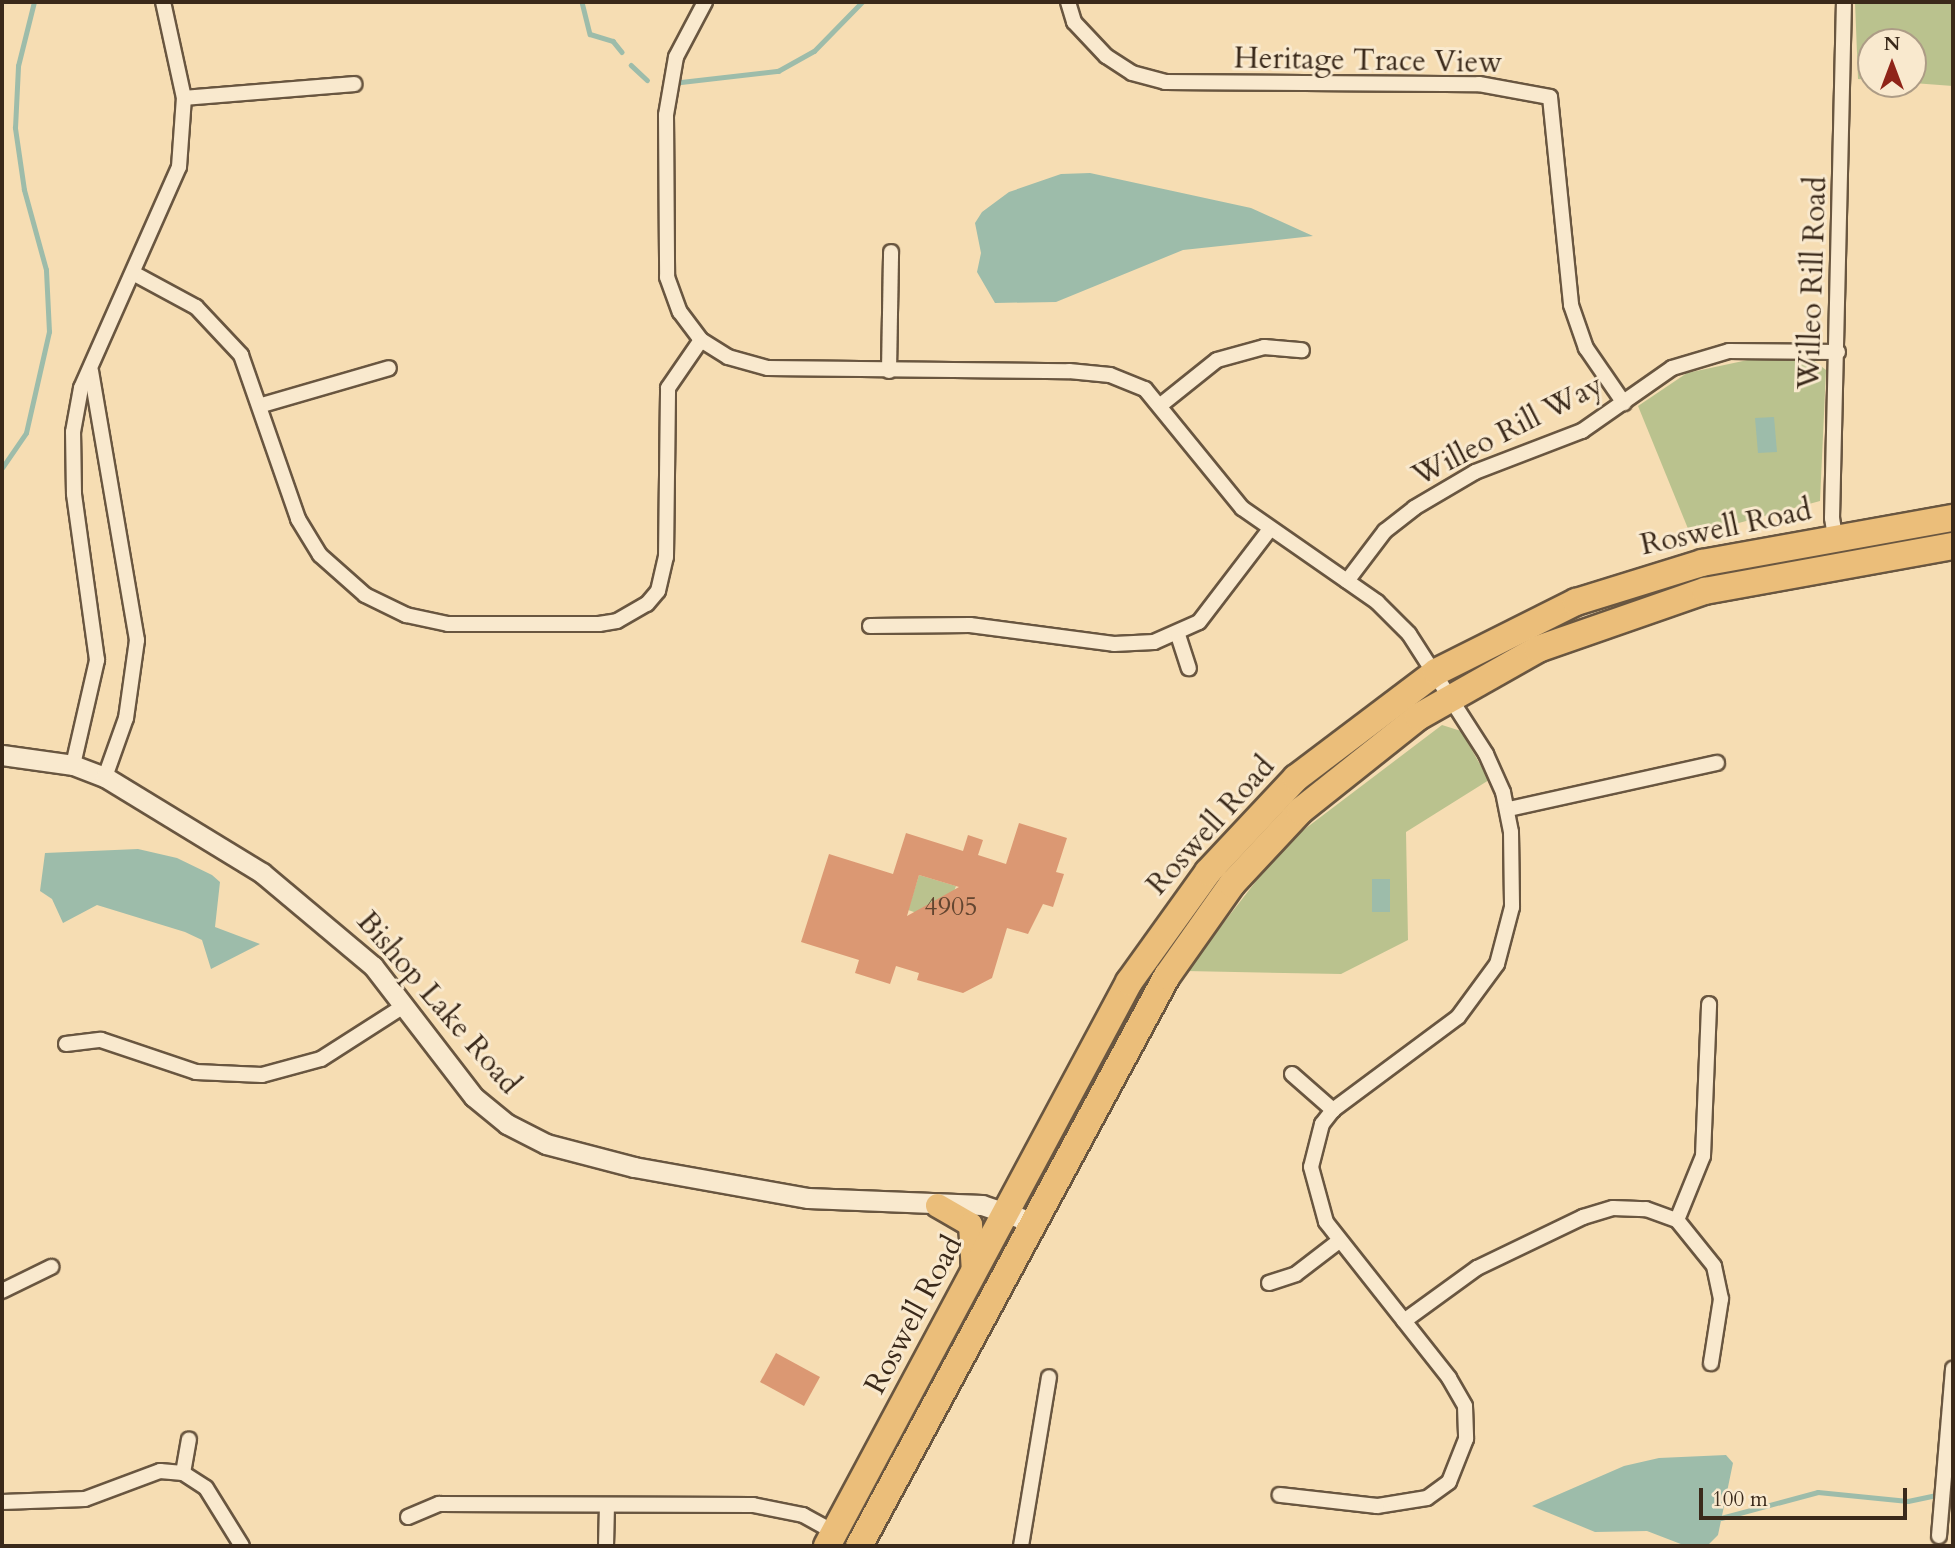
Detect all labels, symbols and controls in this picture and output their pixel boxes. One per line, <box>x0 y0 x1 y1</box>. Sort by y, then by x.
north arrow <box>1857 28 1927 98</box>
text: N <box>1884 31 1900 57</box>
street label: Heritage Trace View <box>1233 41 1503 81</box>
street label: Willeo Rill Road <box>1791 176 1835 390</box>
street label: Willeo Rill Way <box>1407 367 1609 495</box>
street label: Roswell Road <box>1637 492 1815 564</box>
street label: Roswell Road <box>1139 749 1283 903</box>
house number: 4905 <box>924 891 978 923</box>
street label: Bishop Lake Road <box>349 904 527 1102</box>
street label: Roswell Road <box>857 1230 971 1400</box>
scale bar <box>1703 1474 1911 1518</box>
text: 100 m <box>1712 1485 1768 1514</box>

